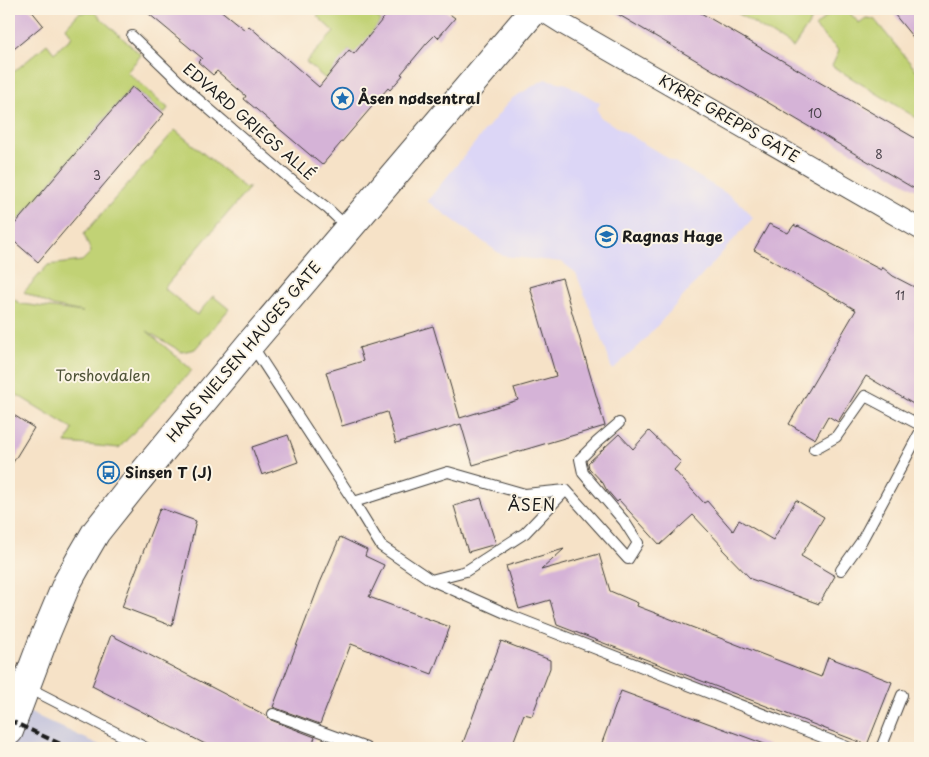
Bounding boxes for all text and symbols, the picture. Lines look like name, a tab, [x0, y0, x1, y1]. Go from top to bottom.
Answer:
street label: EDVARD GRIEGS ALLÉ	[179, 57, 321, 185]
street label: KYRRE GREPPS GATE	[655, 68, 804, 167]
place label: Åsen nødsentral	[358, 86, 480, 109]
place icon: Åsen nødsentral	[330, 87, 354, 111]
house number: 10	[808, 104, 822, 122]
house number: 8	[875, 145, 883, 163]
house number: 3	[93, 166, 101, 184]
place label: Ragnas Hage	[622, 224, 723, 247]
school or university icon: Ragnas Hage	[594, 225, 618, 249]
street label: HANS NIELSEN HAUGES GATE	[160, 256, 326, 446]
house number: 11	[895, 286, 905, 304]
park label: Torshovdalen	[56, 363, 150, 386]
place label: Sinsen T (J)	[125, 460, 212, 483]
bus stop icon: Sinsen T (J)	[97, 461, 121, 485]
district label: ÅSEN	[508, 492, 556, 516]

